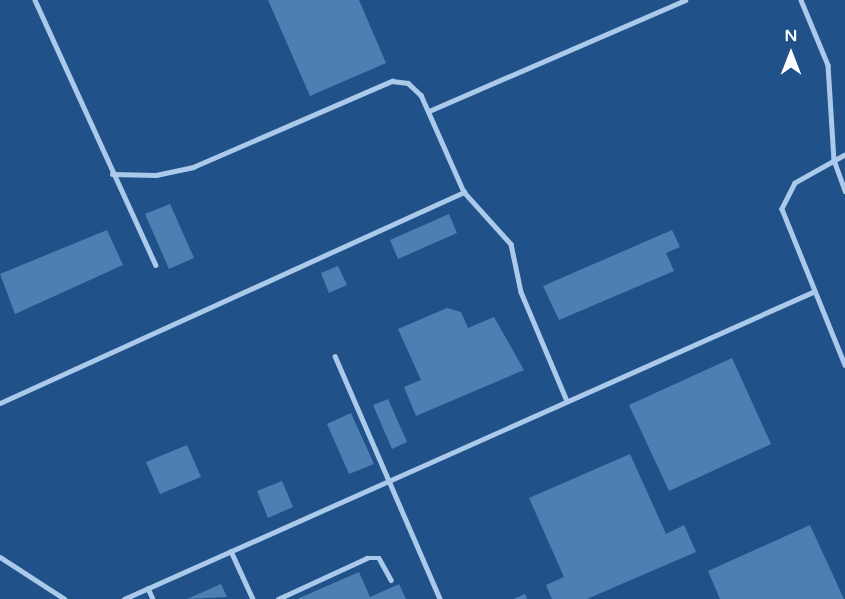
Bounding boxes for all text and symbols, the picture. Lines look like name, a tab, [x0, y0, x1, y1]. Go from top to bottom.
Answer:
north arrow	[761, 24, 821, 84]
text: N	[785, 26, 797, 46]

